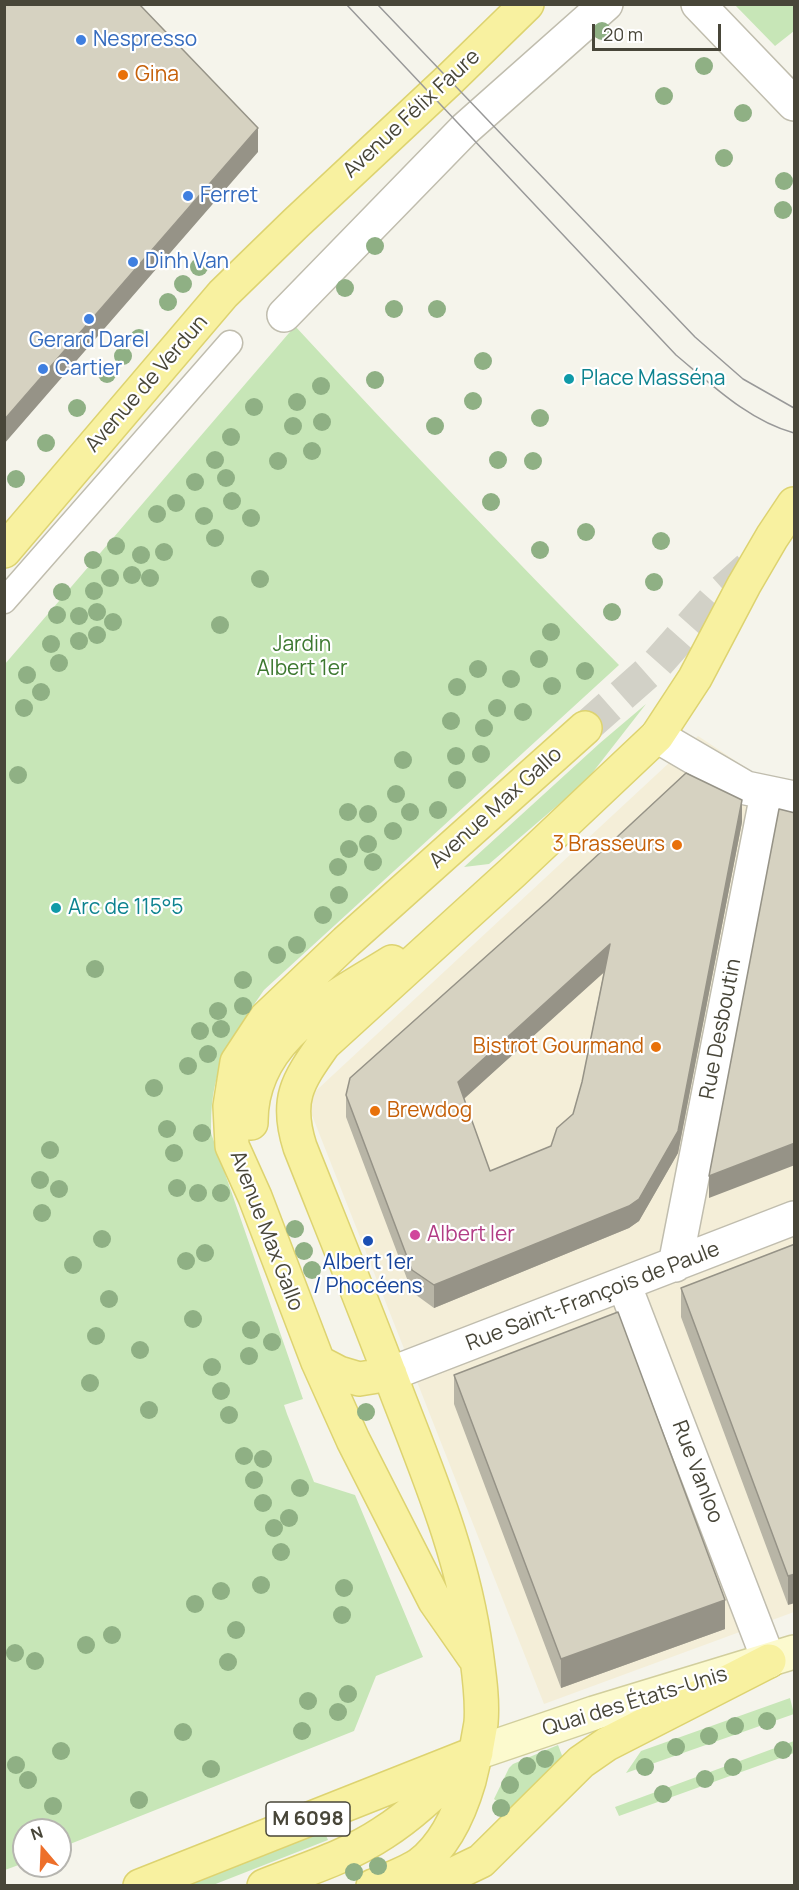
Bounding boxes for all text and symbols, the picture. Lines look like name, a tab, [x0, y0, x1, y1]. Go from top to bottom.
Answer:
scale bar	[595, 12, 724, 50]
text: 20 m	[603, 22, 643, 46]
place label: Nespresso	[93, 27, 197, 53]
marker: Nespresso	[74, 33, 88, 47]
street label: Avenue Félix Faure	[338, 44, 486, 184]
place label: Gina	[135, 62, 179, 88]
marker: Gina	[116, 68, 130, 82]
place label: Ferret	[200, 183, 258, 209]
marker: Ferret	[181, 189, 195, 203]
place label: Dinh Van	[145, 249, 229, 275]
marker: Dinh Van	[126, 255, 140, 269]
street label: Avenue de Verdun	[81, 310, 213, 458]
marker: Gerard Darel	[82, 312, 96, 326]
place label: Gerard Darel	[29, 328, 149, 354]
place label: Cartier	[55, 356, 122, 382]
marker: Cartier	[36, 362, 50, 376]
place label: Place Masséna	[581, 366, 726, 392]
marker: Place Masséna	[562, 372, 576, 386]
park label: Jardin Albert 1er	[256, 632, 348, 682]
street label: Avenue Max Gallo	[425, 742, 567, 874]
place label: 3 Brasseurs	[553, 832, 665, 858]
marker: 3 Brasseurs	[670, 838, 684, 852]
place label: Arc de 115°5	[68, 895, 183, 921]
marker: Arc de 115°5	[49, 901, 63, 915]
street label: Rue Desboutin	[695, 957, 747, 1101]
place label: Bistrot Gourmand	[473, 1034, 644, 1060]
marker: Bistrot Gourmand	[649, 1040, 663, 1054]
place label: Brewdog	[387, 1098, 472, 1124]
marker: Brewdog	[368, 1104, 382, 1118]
street label: Avenue Max Gallo	[224, 1147, 308, 1315]
place label: Albert Ier	[427, 1222, 515, 1248]
marker: Albert Ier	[408, 1228, 422, 1242]
marker: Albert 1er / Phocéens	[361, 1234, 375, 1248]
street label: Rue Saint-François de Paule	[463, 1237, 723, 1357]
place label: Albert 1er / Phocéens	[313, 1250, 423, 1300]
street label: Rue Vanloo	[666, 1417, 728, 1527]
street label: Quai des États-Unis	[540, 1662, 730, 1742]
road number: M 6098	[266, 1802, 350, 1836]
north arrow	[12, 1818, 72, 1878]
text: N	[28, 1821, 46, 1845]

